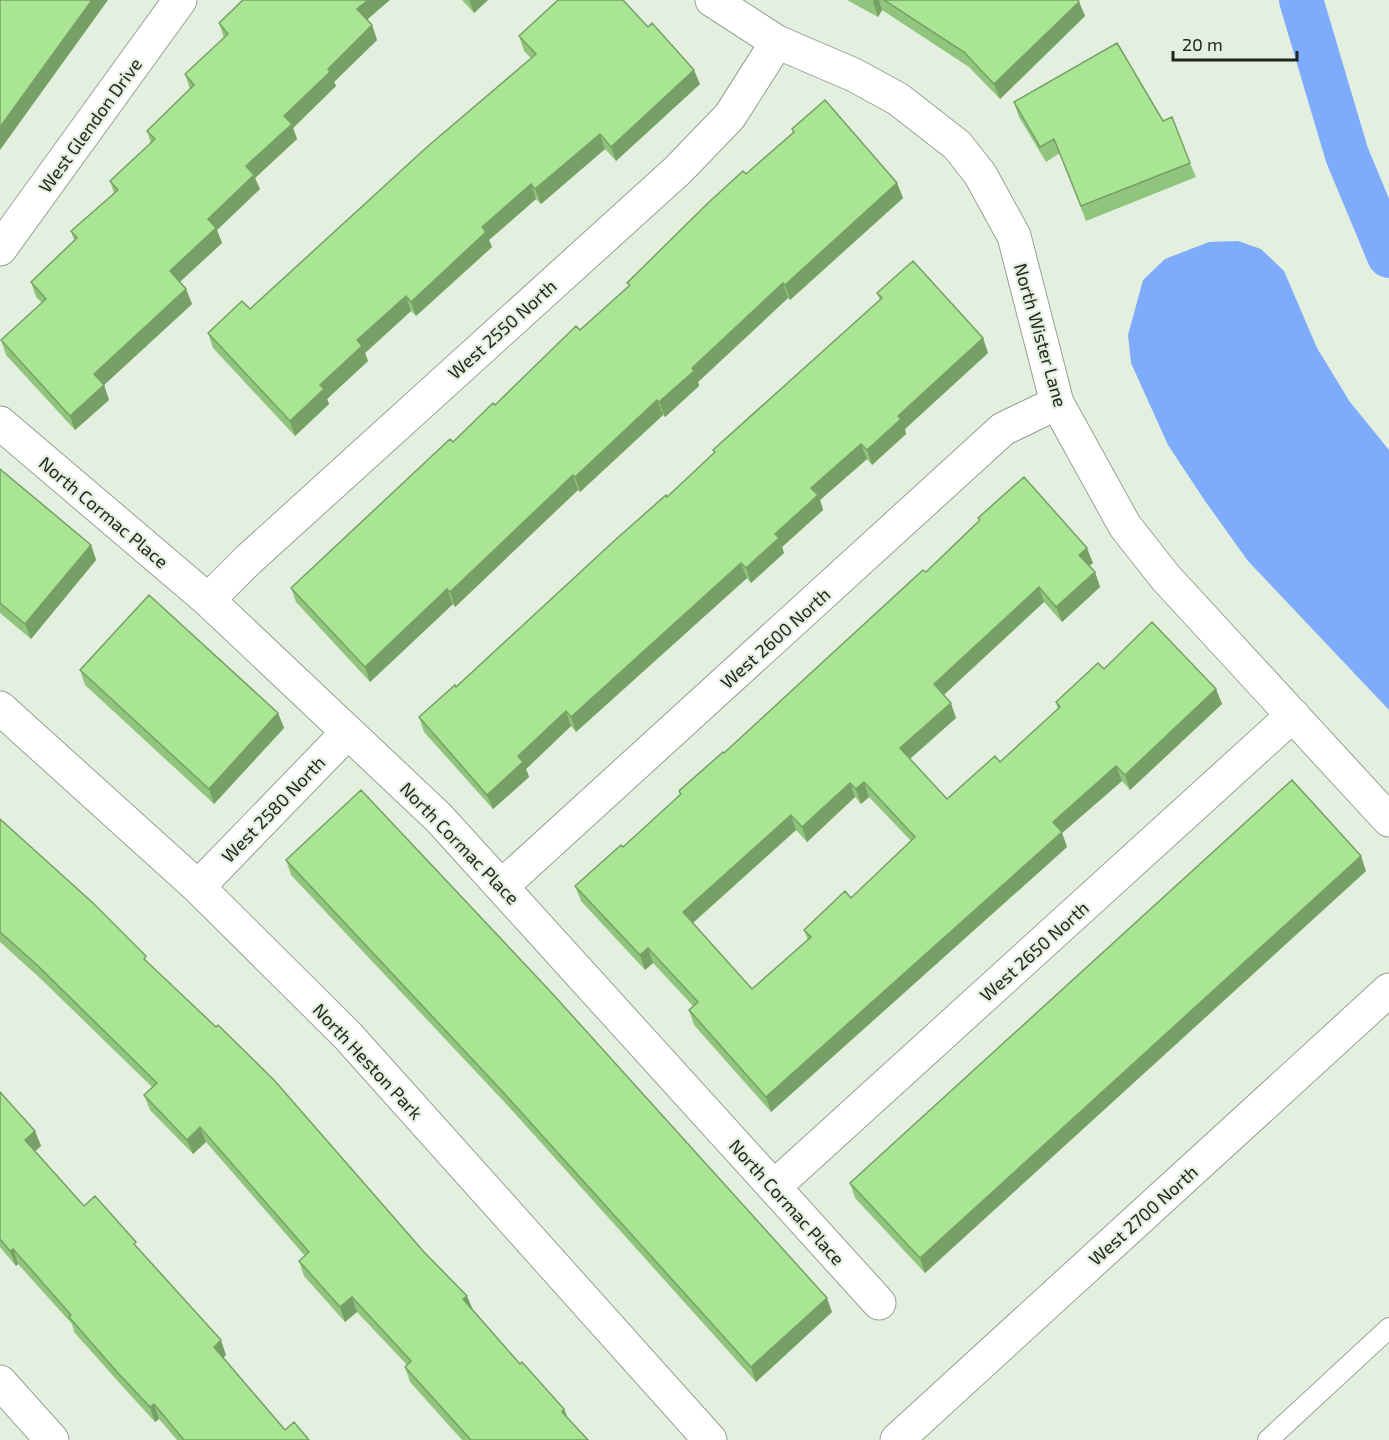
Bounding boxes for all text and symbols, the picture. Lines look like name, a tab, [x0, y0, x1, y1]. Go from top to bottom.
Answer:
scale bar	[1173, 24, 1298, 62]
text: 20 m	[1182, 33, 1223, 55]
street label: West Glendon Drive	[34, 53, 146, 197]
street label: North Wister Lane	[1010, 261, 1072, 409]
street label: West 2550 North	[443, 275, 561, 383]
street label: North Cormac Place	[35, 452, 173, 572]
street label: West 2600 North	[716, 583, 834, 693]
street label: West 2580 North	[217, 751, 329, 867]
street label: North Cormac Place	[396, 777, 524, 909]
street label: West 2650 North	[975, 896, 1093, 1006]
street label: North Heston Park	[309, 998, 427, 1124]
street label: North Cormac Place	[725, 1135, 849, 1269]
street label: West 2700 North	[1084, 1160, 1202, 1270]

